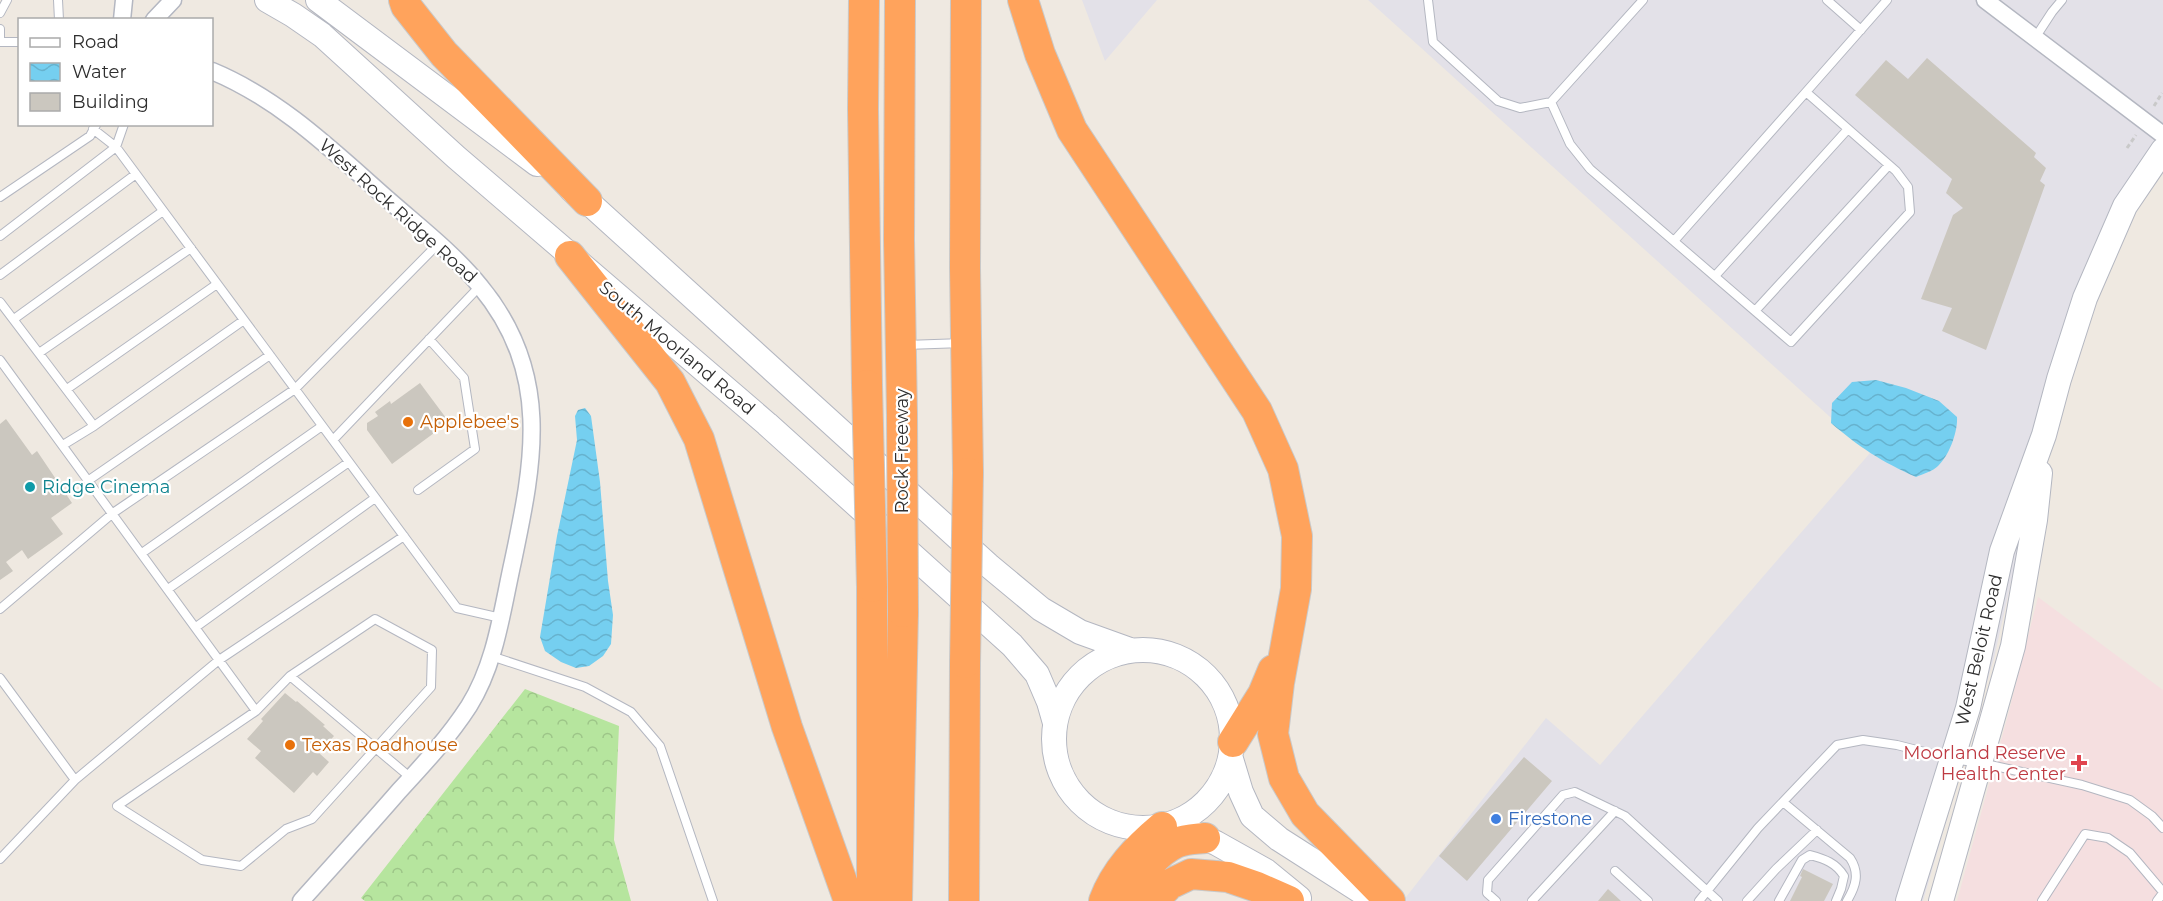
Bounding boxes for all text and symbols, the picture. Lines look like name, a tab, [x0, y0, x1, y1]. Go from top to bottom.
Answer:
legend	[18, 18, 213, 126]
text: Road	[72, 31, 119, 53]
text: Water	[72, 61, 127, 83]
text: Building	[72, 91, 149, 113]
street label: West Rock Ridge Road	[314, 134, 482, 288]
street label: South Moorland Road	[594, 276, 760, 420]
street label: Rock Freeway	[891, 388, 913, 514]
place label: Applebee's	[420, 411, 519, 433]
marker: Applebee's	[401, 415, 415, 429]
place label: Ridge Cinema	[42, 476, 170, 498]
marker: Ridge Cinema	[23, 480, 37, 494]
street label: West Beloit Road	[1951, 572, 2007, 728]
place label: Texas Roadhouse	[302, 734, 458, 756]
marker: Texas Roadhouse	[283, 738, 297, 752]
place label: Moorland Reserve Health Center	[1903, 742, 2066, 785]
marker: Moorland Reserve Health Center	[2070, 754, 2088, 772]
place label: Firestone	[1508, 808, 1592, 830]
marker: Firestone	[1489, 812, 1503, 826]

